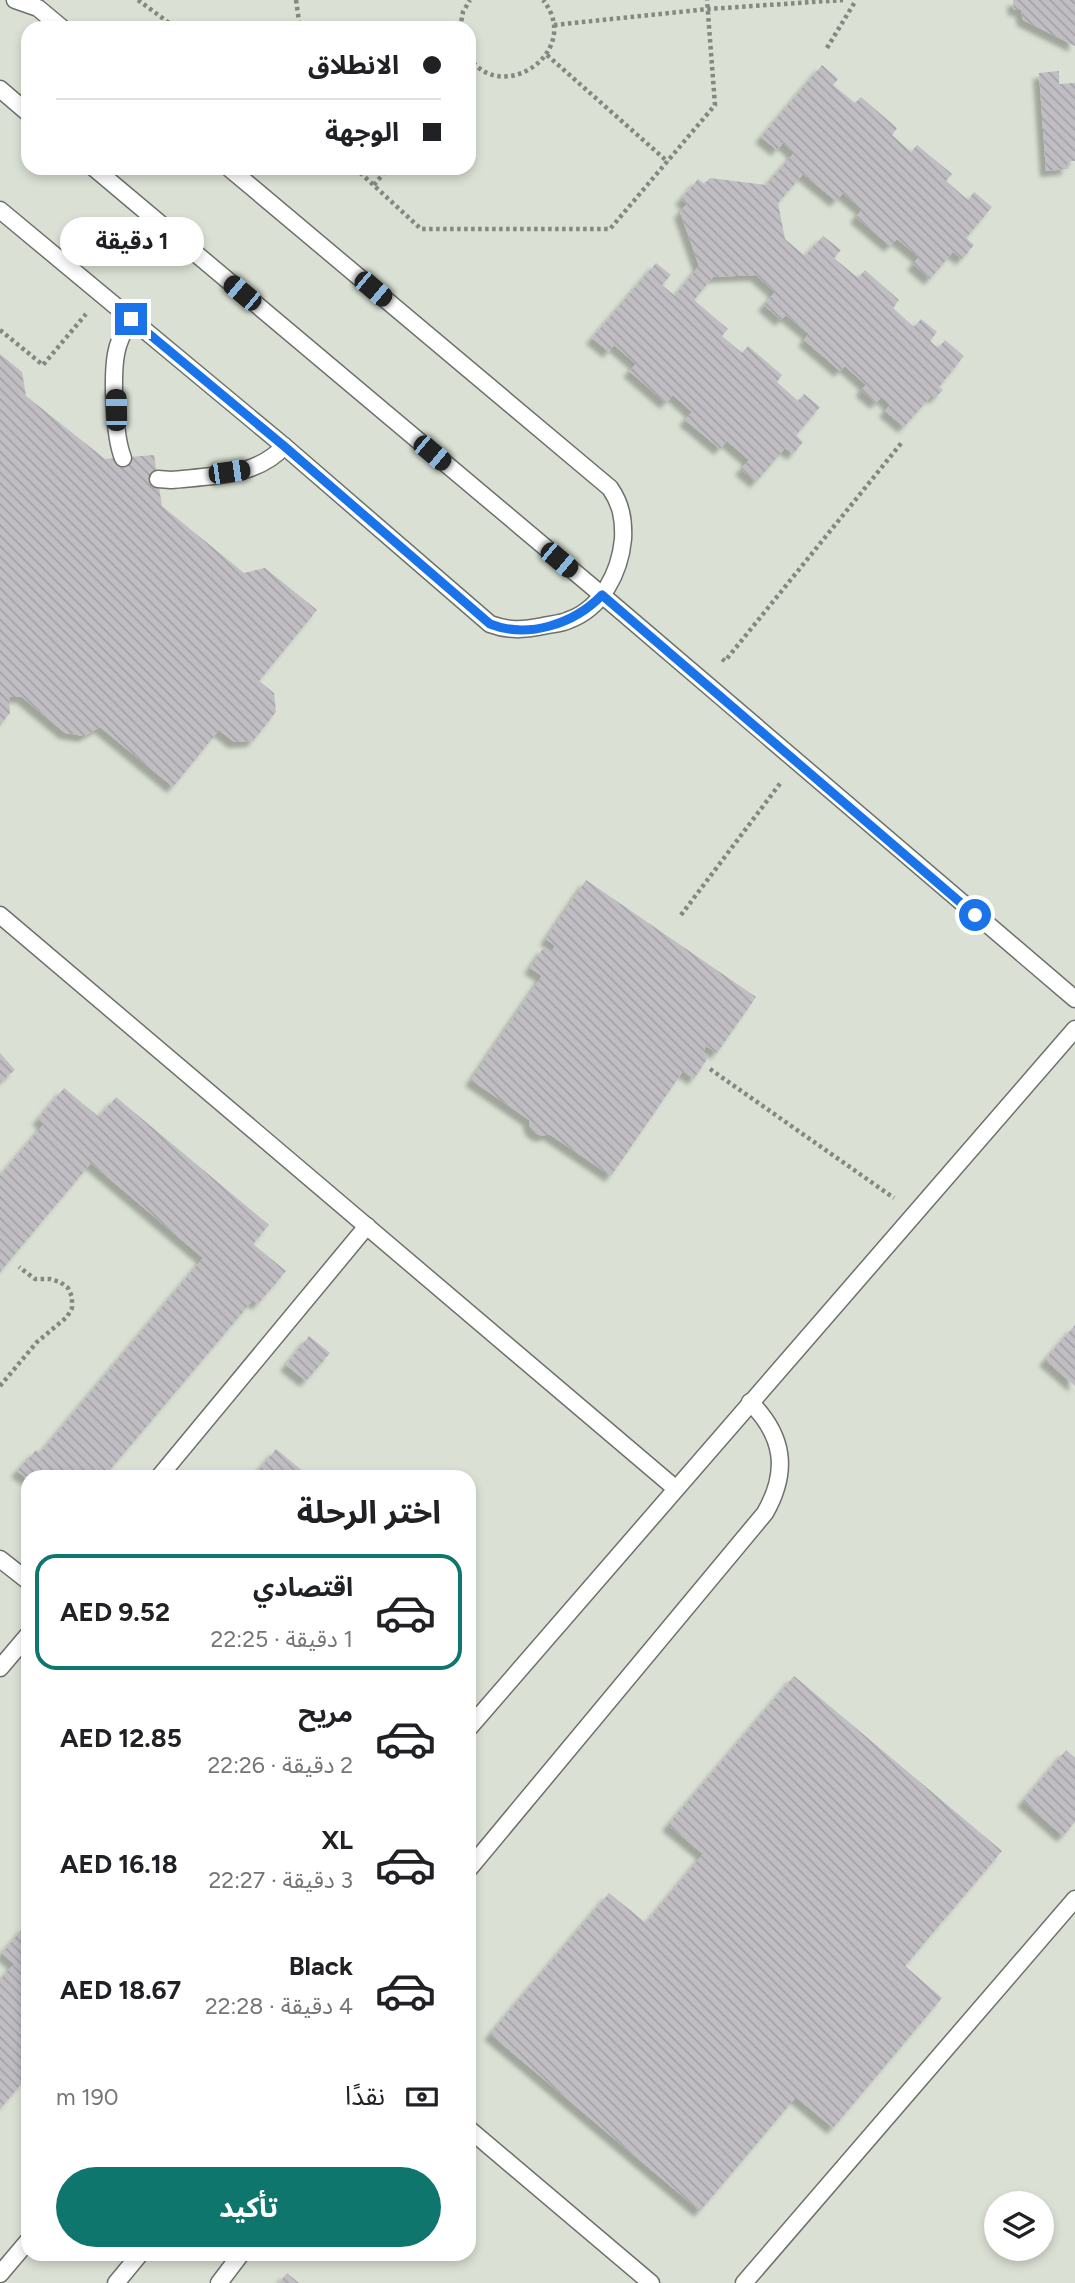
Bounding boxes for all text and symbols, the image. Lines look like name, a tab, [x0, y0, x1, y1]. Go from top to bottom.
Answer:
text: الانطلاق	[308, 49, 399, 81]
text: الوجهة	[325, 116, 399, 148]
callout: 1 دقيقة	[59, 218, 203, 266]
text: 1 دقيقة	[95, 227, 169, 255]
car	[351, 267, 396, 311]
car	[220, 271, 265, 315]
route end	[115, 303, 147, 335]
car	[106, 389, 127, 431]
car	[410, 431, 455, 475]
car	[207, 459, 252, 485]
car	[537, 538, 582, 582]
route start	[959, 899, 991, 931]
text: اختر الرحلة	[297, 1493, 441, 1531]
text: اقتصادي	[253, 1571, 353, 1603]
icon: car	[374, 1581, 437, 1644]
text: AED 9.52	[60, 1596, 170, 1628]
text: 1 دقيقة · 22:25	[211, 1625, 353, 1653]
text: مريح	[298, 1697, 353, 1729]
icon: car	[374, 1707, 437, 1770]
text: AED 12.85	[60, 1722, 182, 1754]
text: 2 دقيقة · 22:26	[207, 1751, 353, 1779]
text: XL	[321, 1824, 353, 1856]
icon: car	[374, 1833, 437, 1896]
text: AED 16.18	[60, 1848, 178, 1880]
text: 3 دقيقة · 22:27	[208, 1866, 353, 1894]
text: Black	[289, 1950, 353, 1982]
icon: car	[374, 1959, 437, 2022]
text: AED 18.67	[60, 1974, 181, 2006]
text: 4 دقيقة · 22:28	[205, 1992, 353, 2020]
icon: cash	[403, 2078, 441, 2116]
text: نقدًا	[345, 2080, 385, 2112]
text: 190 m	[56, 2083, 119, 2111]
button: تأكيد	[56, 2167, 441, 2247]
map controls	[984, 2191, 1054, 2261]
button: layers	[984, 2191, 1054, 2261]

